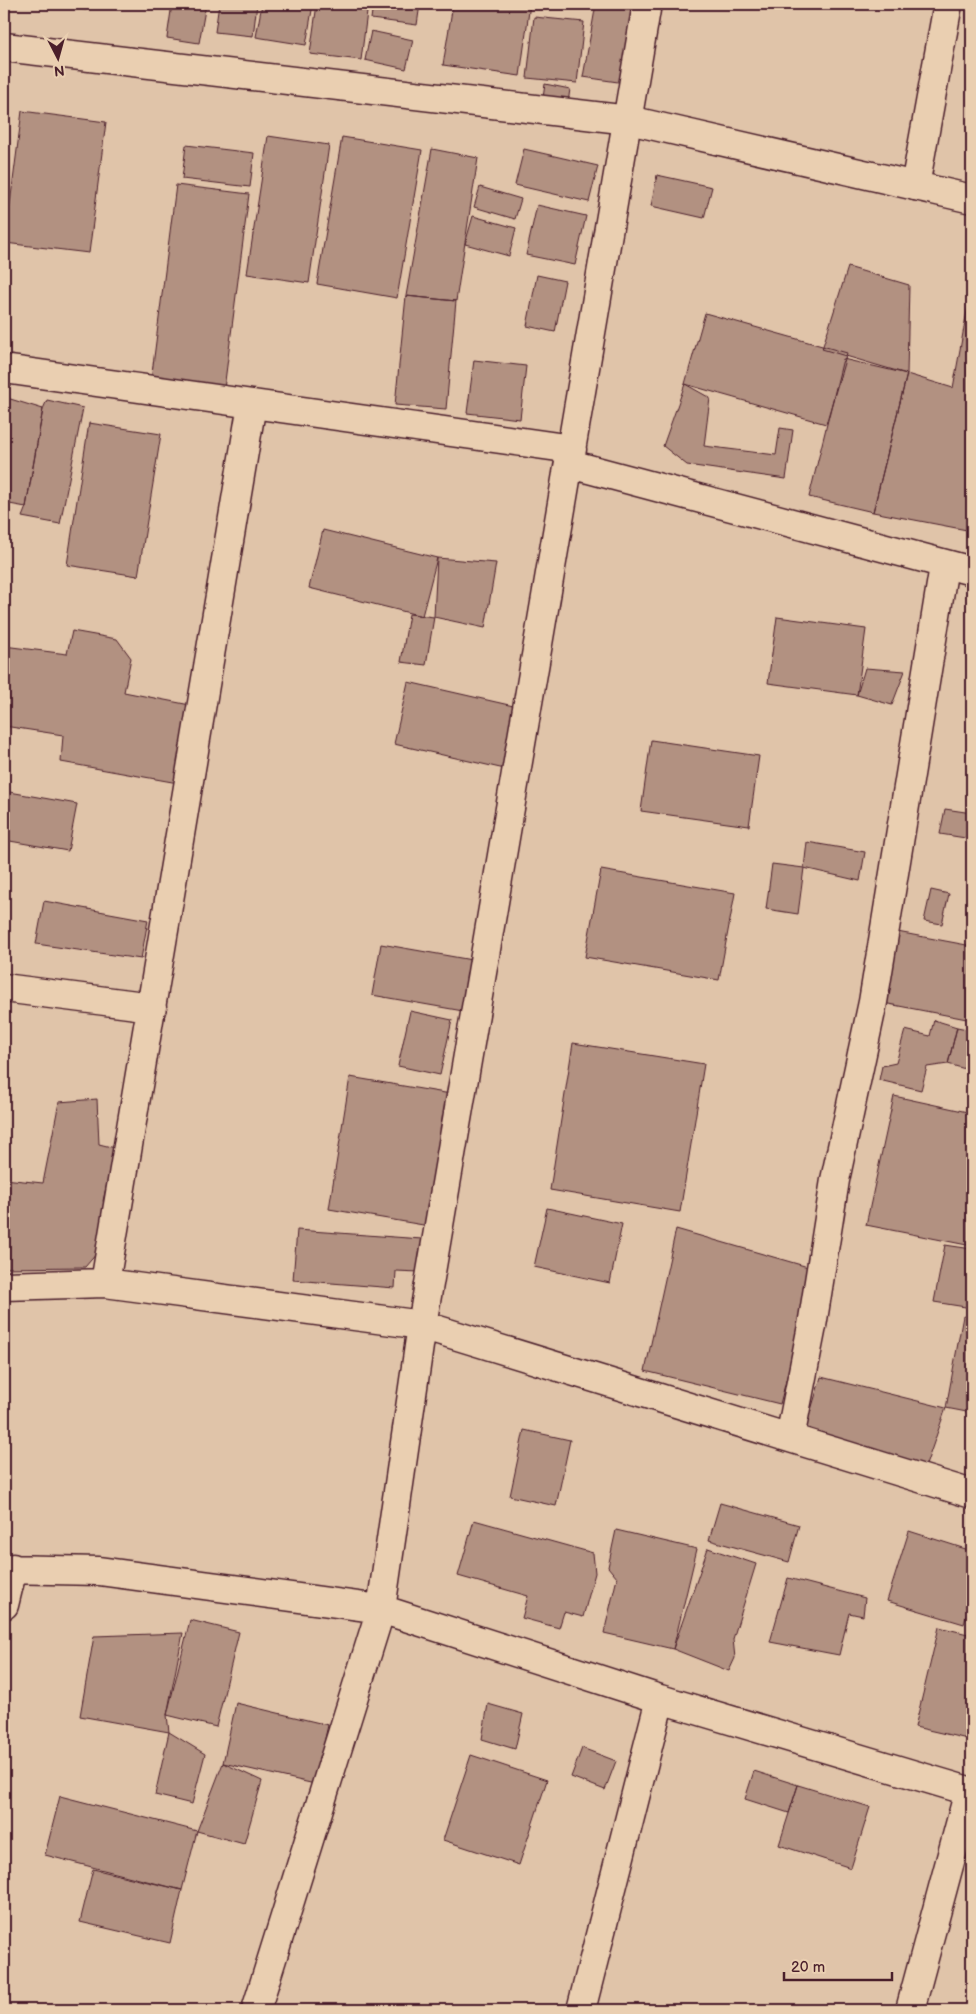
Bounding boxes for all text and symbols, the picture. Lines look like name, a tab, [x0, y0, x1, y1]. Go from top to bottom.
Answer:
north arrow	[32, 32, 82, 82]
text: N	[53, 61, 65, 79]
scale bar	[784, 1949, 891, 1981]
text: 20 m	[791, 1958, 825, 1977]

